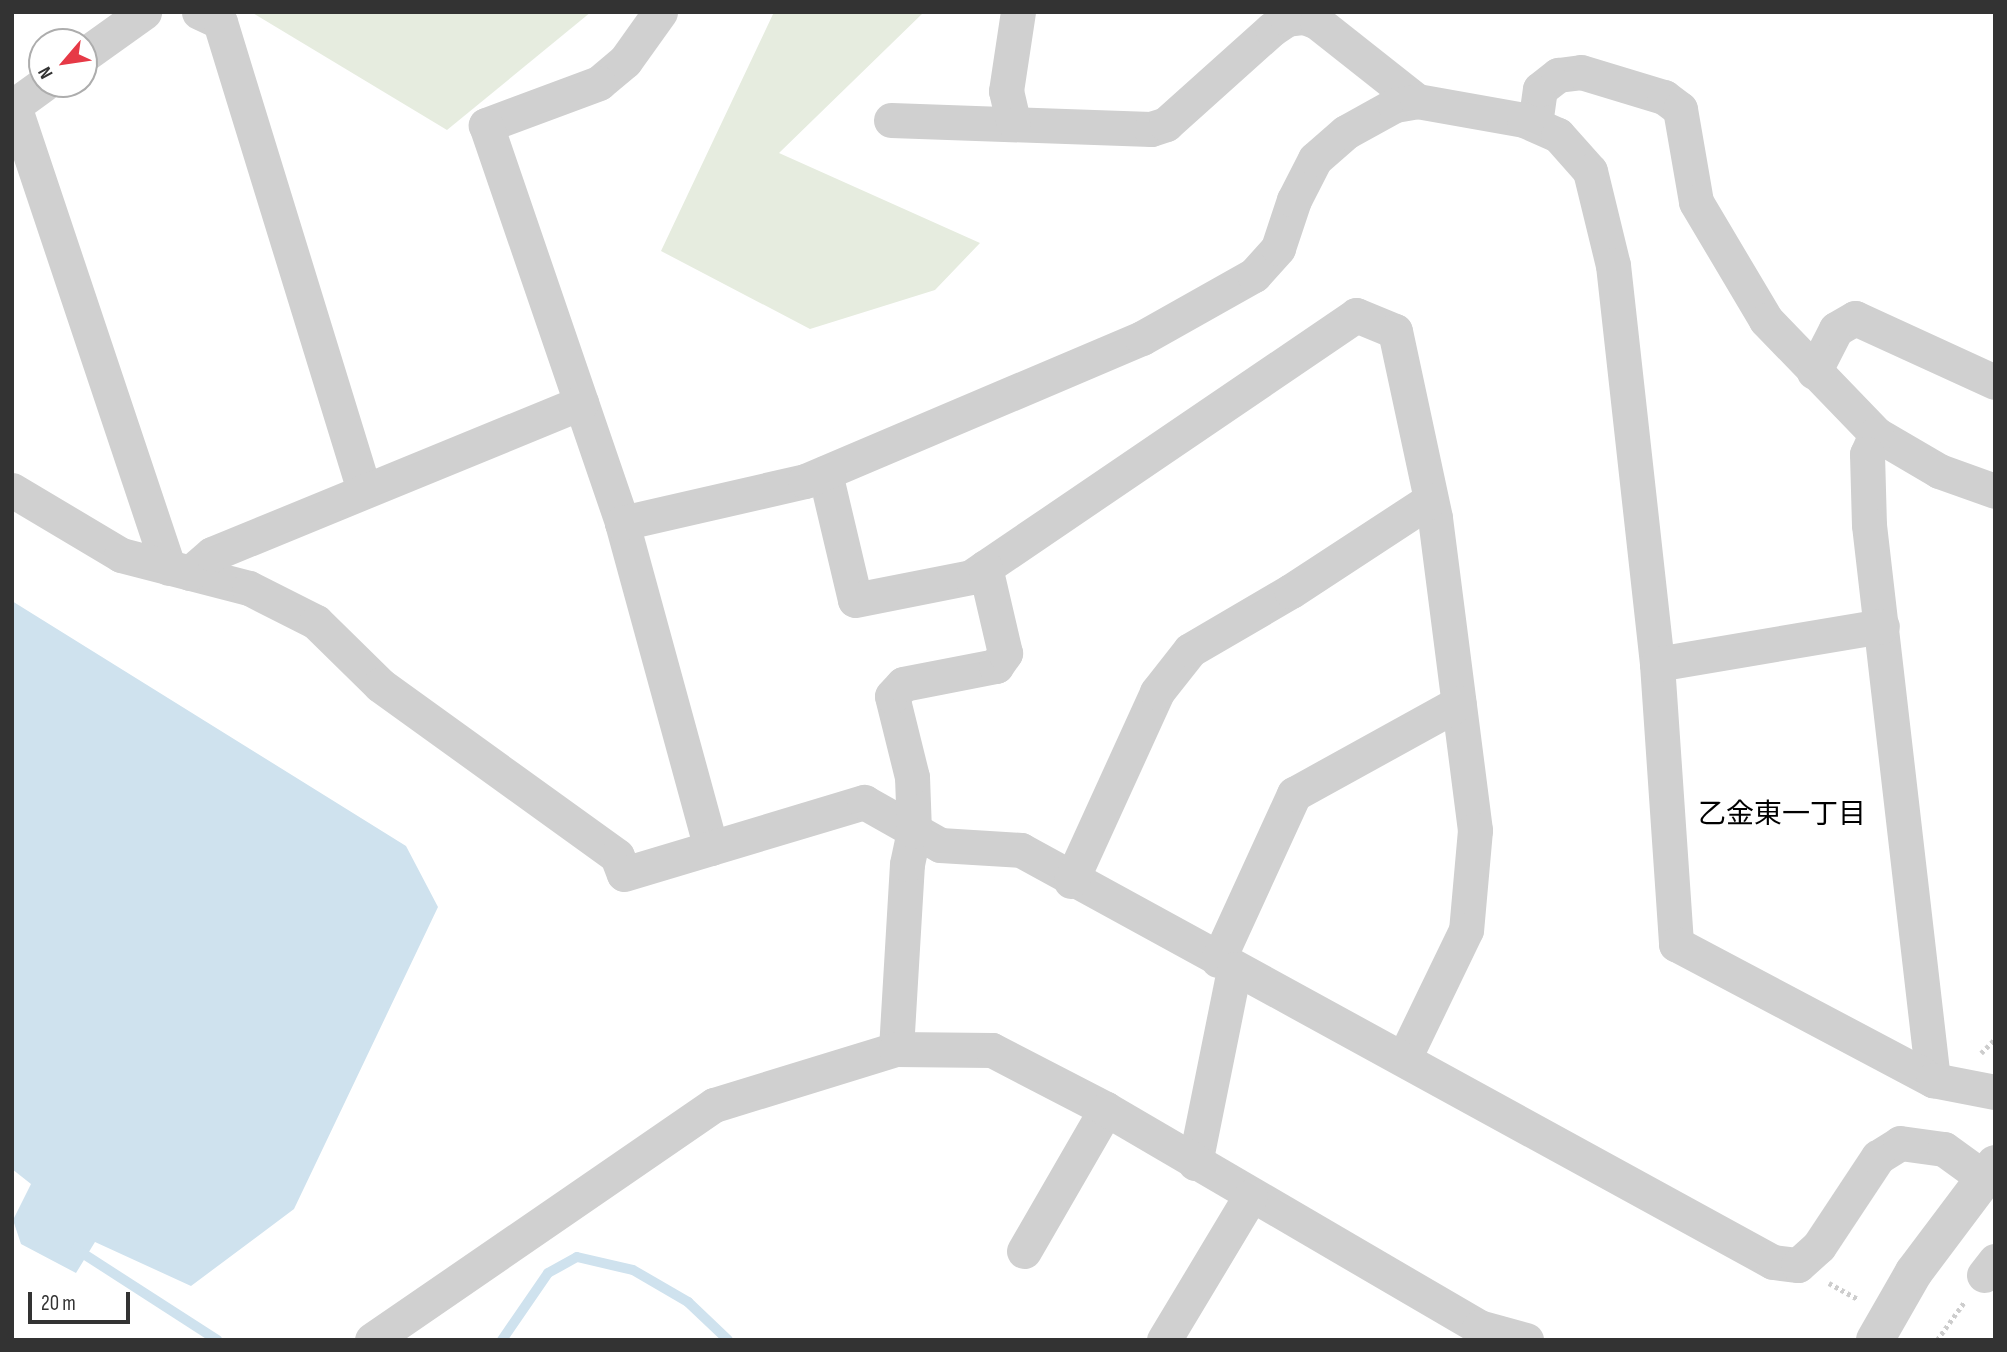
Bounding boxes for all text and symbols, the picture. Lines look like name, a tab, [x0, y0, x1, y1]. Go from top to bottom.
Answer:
north arrow	[28, 28, 98, 98]
text: N	[33, 62, 58, 82]
district label: 乙金東一丁目	[1698, 798, 1866, 832]
scale bar	[32, 1278, 133, 1322]
text: 20 m	[41, 1291, 76, 1316]

